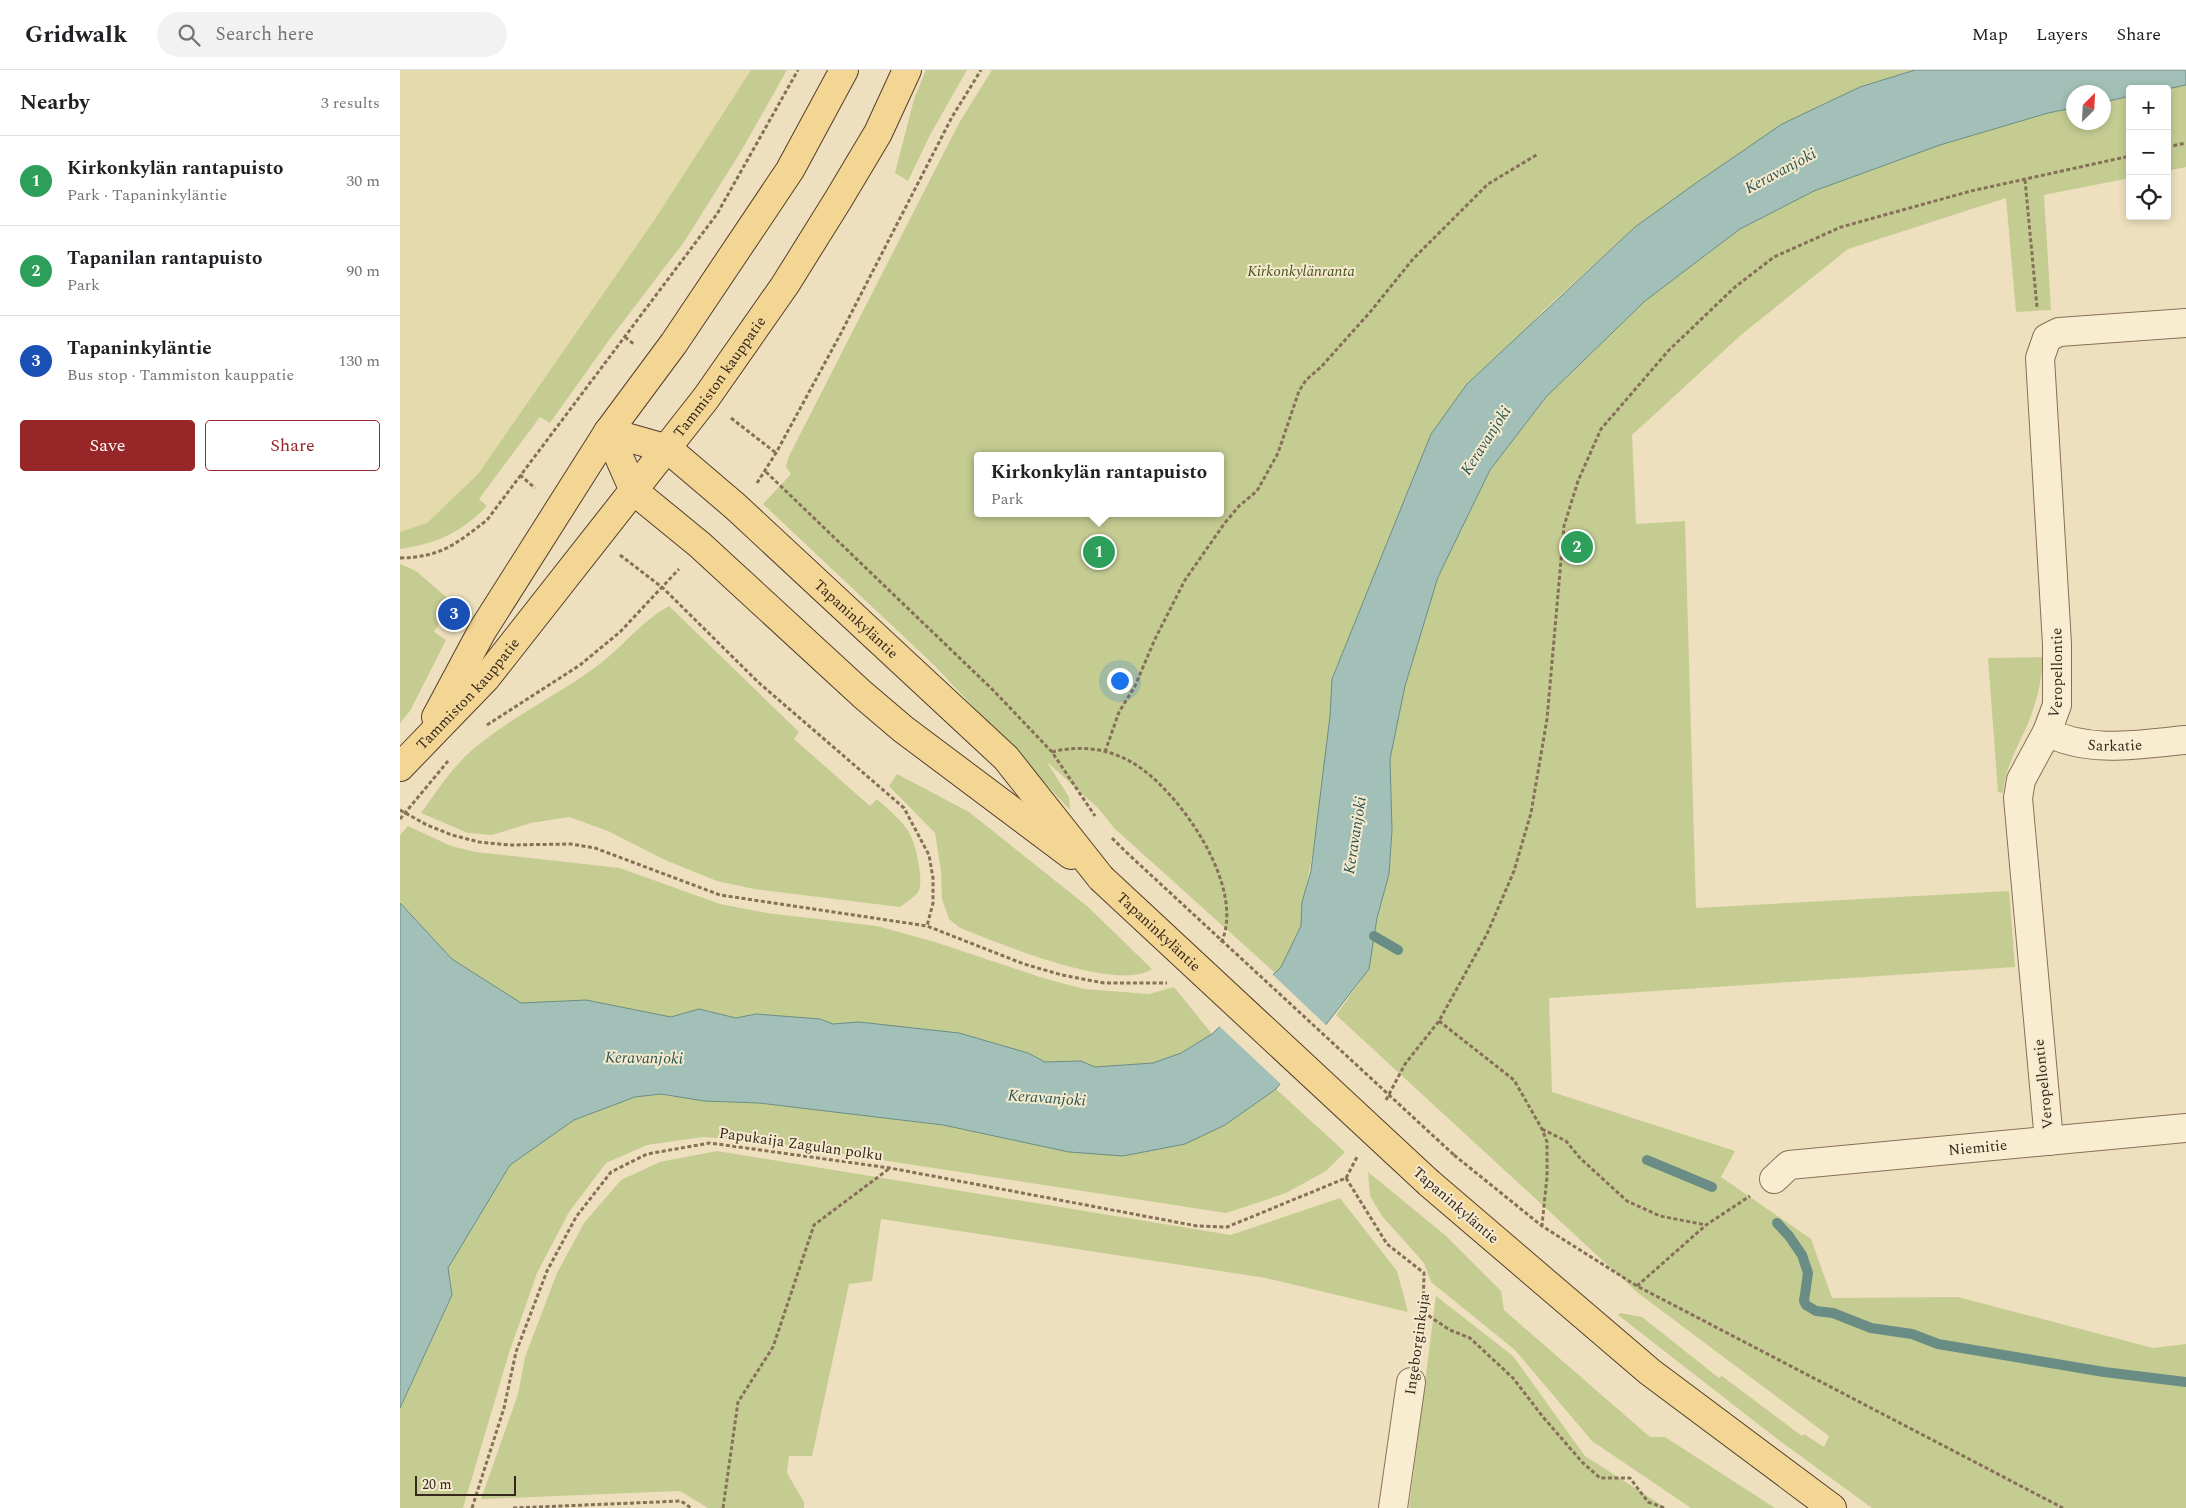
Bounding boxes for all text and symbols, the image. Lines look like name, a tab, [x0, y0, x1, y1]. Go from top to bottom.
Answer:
search box	[157, 12, 507, 57]
text: Gridwalk	[25, 17, 127, 53]
text: Search here	[215, 20, 314, 49]
icon: search	[175, 21, 203, 49]
text: Map	[1972, 21, 2008, 48]
text: Layers	[2036, 21, 2088, 48]
text: Share	[2116, 21, 2161, 48]
north arrow	[2066, 85, 2111, 130]
map controls	[2126, 85, 2171, 220]
button: +	[2126, 85, 2171, 130]
text: Nearby	[20, 87, 90, 119]
text: 3 results	[321, 91, 380, 115]
button: −	[2126, 130, 2171, 175]
water label: Keravanjoki	[1740, 142, 1821, 200]
text: Kirkonkylän rantapuisto	[67, 154, 283, 183]
text: 1	[32, 169, 40, 193]
text: 30 m	[346, 169, 380, 193]
button: locate	[2126, 175, 2171, 220]
text: Park · Tapaninkyläntie	[67, 183, 227, 207]
text: Tapanilan rantapuisto	[67, 244, 262, 273]
text: 2	[32, 259, 40, 283]
text: 90 m	[346, 259, 380, 283]
park label: Kirkonkylänranta	[1247, 260, 1355, 283]
text: Park	[67, 273, 100, 297]
street label: Tammiston kauppatie	[668, 312, 772, 443]
text: Tapaninkyläntie	[67, 334, 212, 363]
text: 3	[32, 349, 40, 373]
text: 130 m	[338, 349, 380, 373]
text: Bus stop · Tammiston kauppatie	[67, 363, 294, 387]
water label: Keravanjoki	[1454, 401, 1517, 480]
button: Save	[20, 420, 195, 471]
button: Share	[205, 420, 380, 471]
popup	[974, 452, 1224, 517]
text: Kirkonkylän rantapuisto	[991, 458, 1207, 487]
text: Park	[991, 487, 1024, 511]
pin: 2	[1561, 528, 1593, 566]
pin: 1	[1083, 533, 1115, 571]
street label: Tapaninkyläntie	[808, 574, 903, 664]
pin: 3	[438, 595, 470, 633]
street label: Veropellontie	[2042, 627, 2069, 722]
street label: Tammiston kauppatie	[411, 633, 526, 756]
your location	[1107, 668, 1133, 694]
street label: Sarkatie	[2087, 733, 2143, 758]
water label: Keravanjoki	[1337, 794, 1373, 876]
street label: Tapaninkyläntie	[1111, 887, 1206, 977]
street label: Veropellontie	[2027, 1038, 2060, 1130]
water label: Keravanjoki	[605, 1045, 684, 1071]
water label: Keravanjoki	[1007, 1083, 1087, 1113]
street label: Papukaija Zagulan polku	[718, 1122, 884, 1167]
street label: Niemitie	[1947, 1134, 2008, 1162]
street label: Tapaninkyläntie	[1407, 1161, 1504, 1250]
street label: Ingeborginkuja	[1399, 1291, 1436, 1396]
scale bar	[415, 1473, 516, 1496]
text: 20 m	[422, 1474, 452, 1495]

